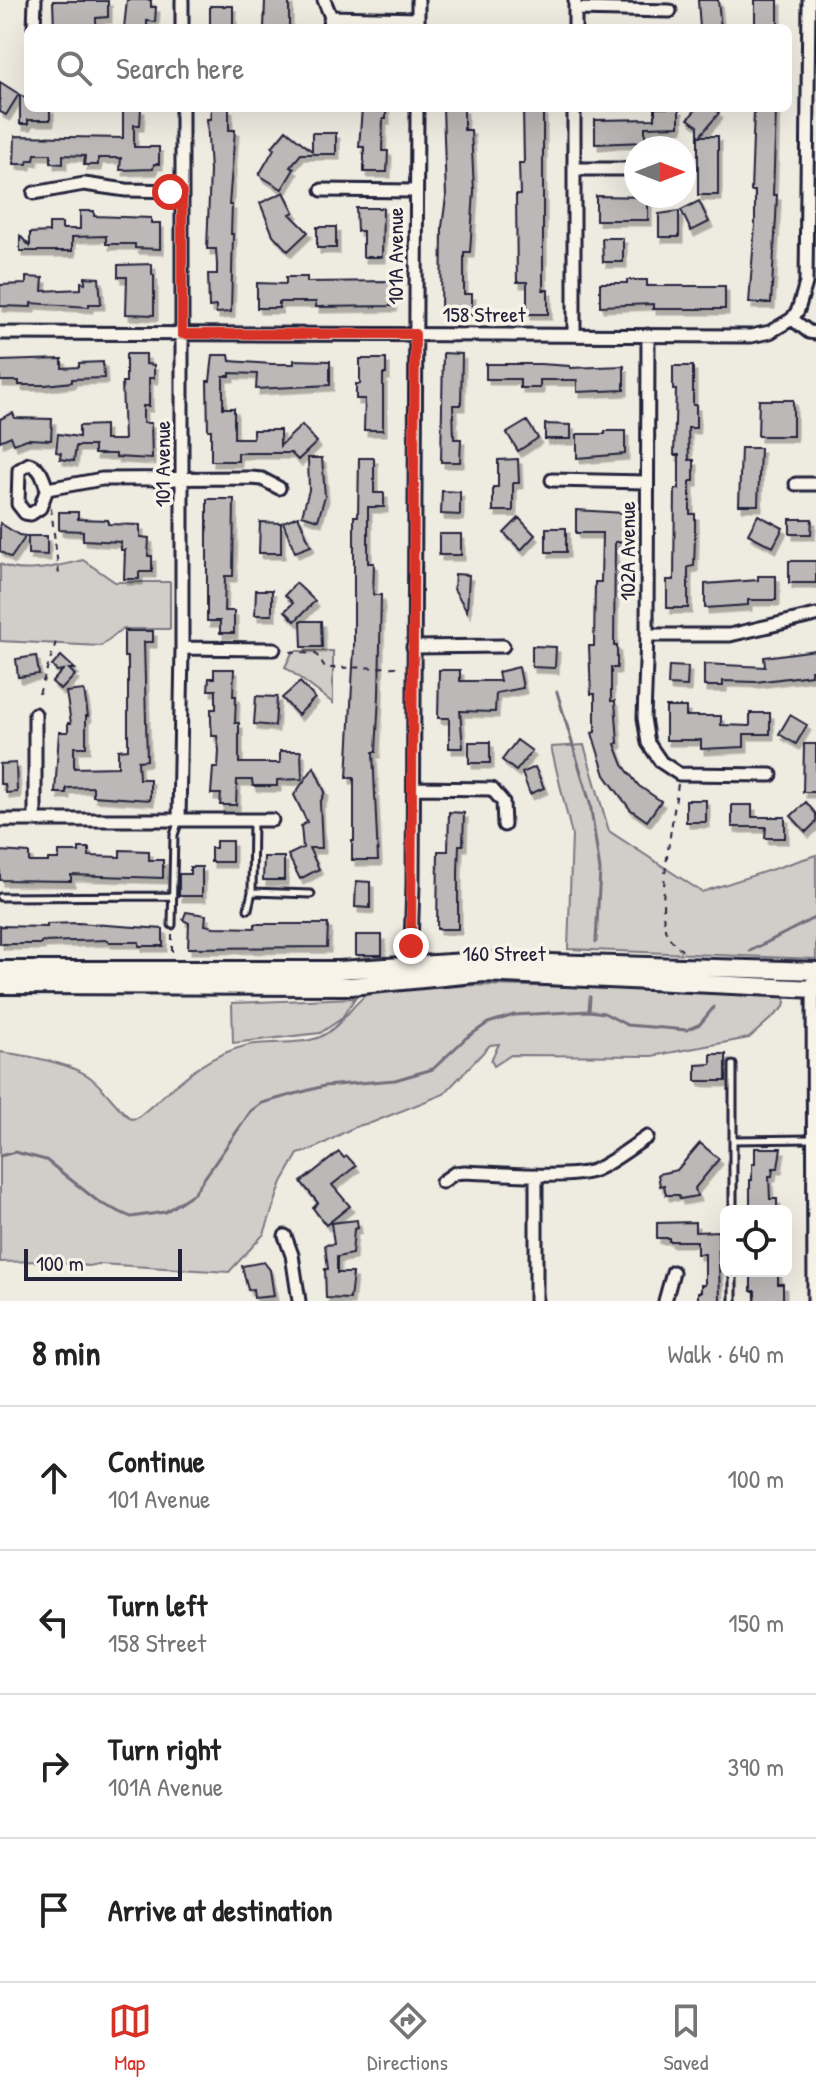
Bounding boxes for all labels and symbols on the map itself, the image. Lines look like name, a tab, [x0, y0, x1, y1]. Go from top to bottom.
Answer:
north arrow	[624, 136, 696, 208]
route start	[152, 174, 188, 210]
street label: 101A Avenue	[380, 207, 410, 305]
street label: 158 Street	[442, 299, 526, 329]
street label: 101 Avenue	[147, 420, 177, 507]
street label: 102A Avenue	[612, 501, 642, 601]
route end	[393, 928, 429, 964]
street label: 160 Street	[463, 938, 546, 968]
scale bar	[24, 1245, 182, 1281]

